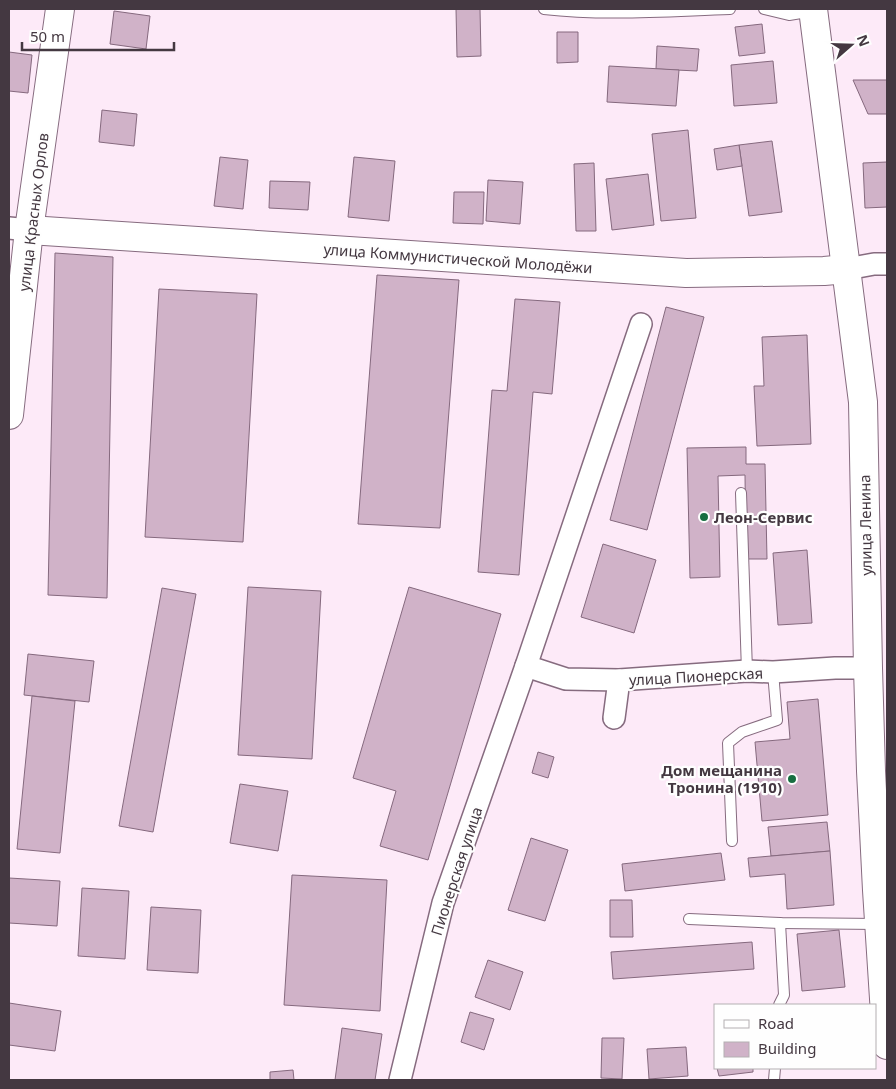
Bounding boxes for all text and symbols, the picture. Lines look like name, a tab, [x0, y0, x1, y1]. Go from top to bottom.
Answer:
scale bar	[22, 20, 175, 52]
north arrow	[826, 20, 876, 70]
text: 50 m	[30, 26, 65, 46]
text: N	[853, 32, 875, 49]
street label: улица Красных Орлов	[13, 132, 53, 292]
street label: улица Коммунистической Молодёжи	[323, 239, 593, 277]
street label: улица Ленина	[854, 474, 876, 576]
place label: Леон-Сервис	[714, 507, 813, 527]
marker: Леон-Сервис	[698, 511, 710, 523]
street label: улица Пионерская	[628, 662, 764, 690]
place label: Дом мещанина Тронина (1910)	[661, 760, 782, 797]
marker: Дом мещанина Тронина (1910)	[786, 773, 798, 785]
street label: Пионерская улица	[426, 804, 486, 938]
legend	[714, 1004, 876, 1069]
text: Road	[758, 1013, 794, 1033]
text: Building	[758, 1038, 816, 1058]

